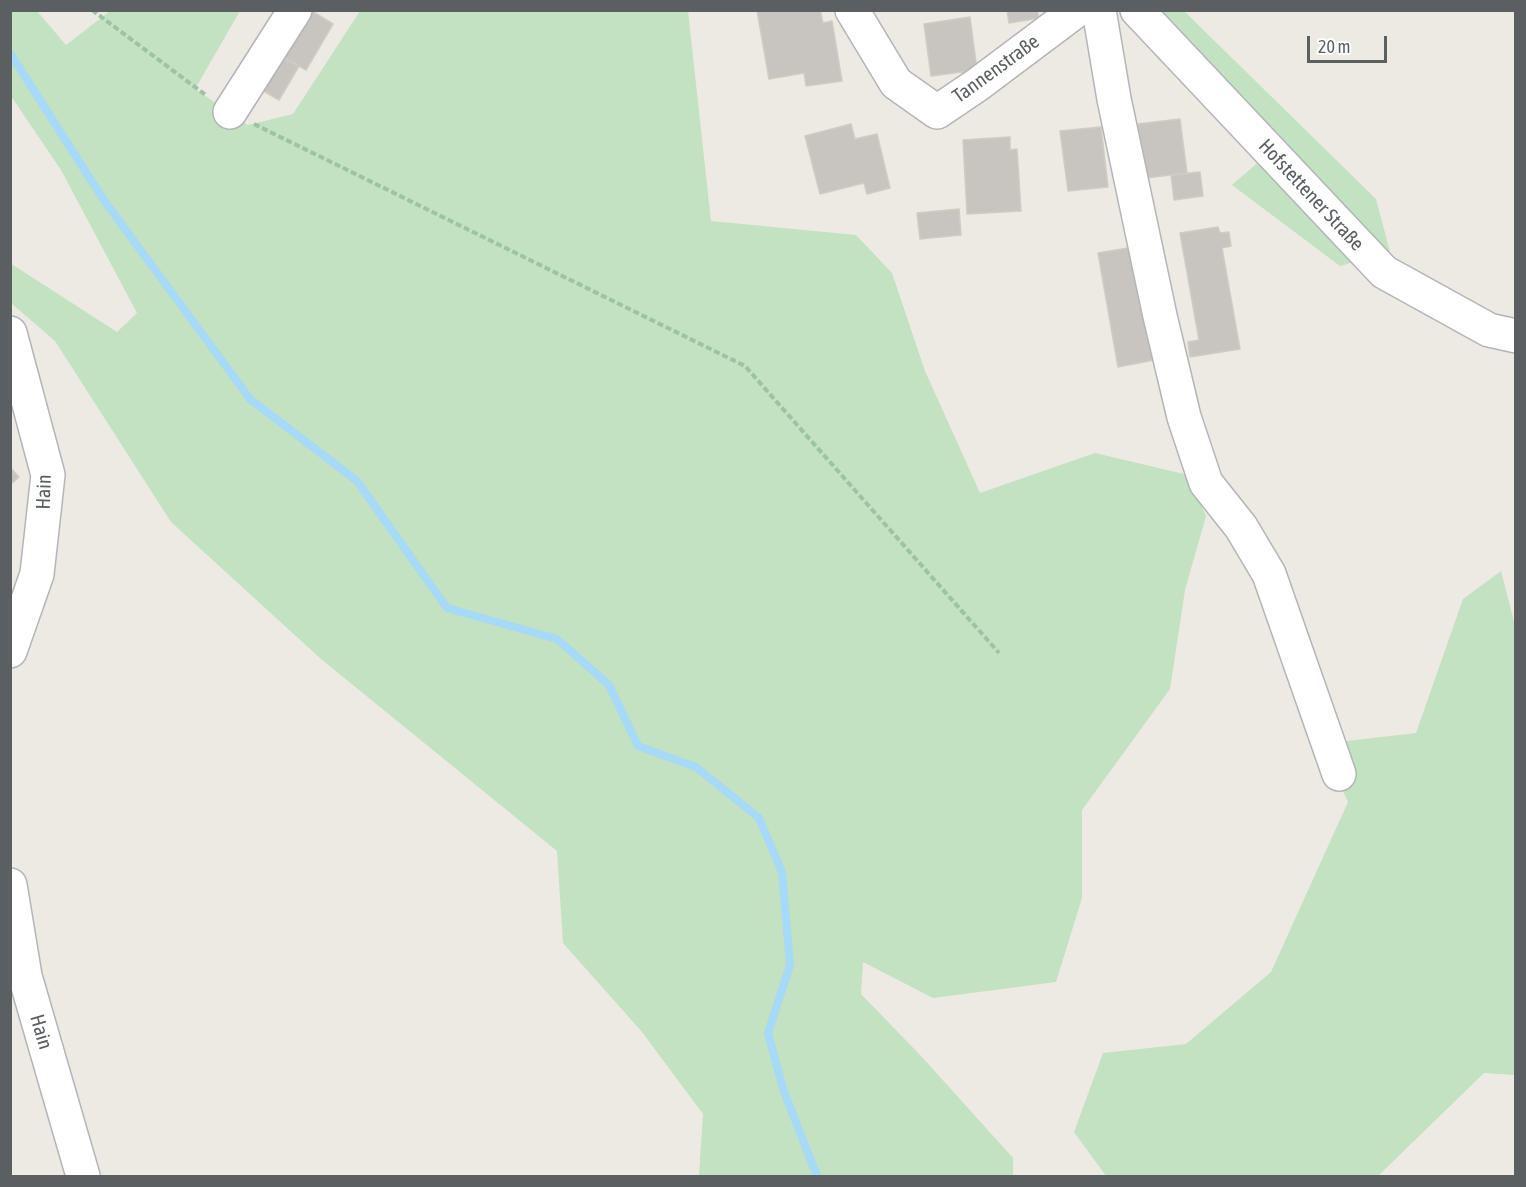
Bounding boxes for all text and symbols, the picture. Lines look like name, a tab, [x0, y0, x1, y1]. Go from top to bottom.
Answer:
scale bar	[1310, 24, 1390, 62]
street label: Tannenstraße	[948, 30, 1044, 108]
text: 20 m	[1318, 36, 1350, 57]
street label: Hofstettener Straße	[1253, 134, 1369, 256]
street label: Hain	[31, 474, 57, 510]
street label: Hain	[25, 1012, 57, 1052]

